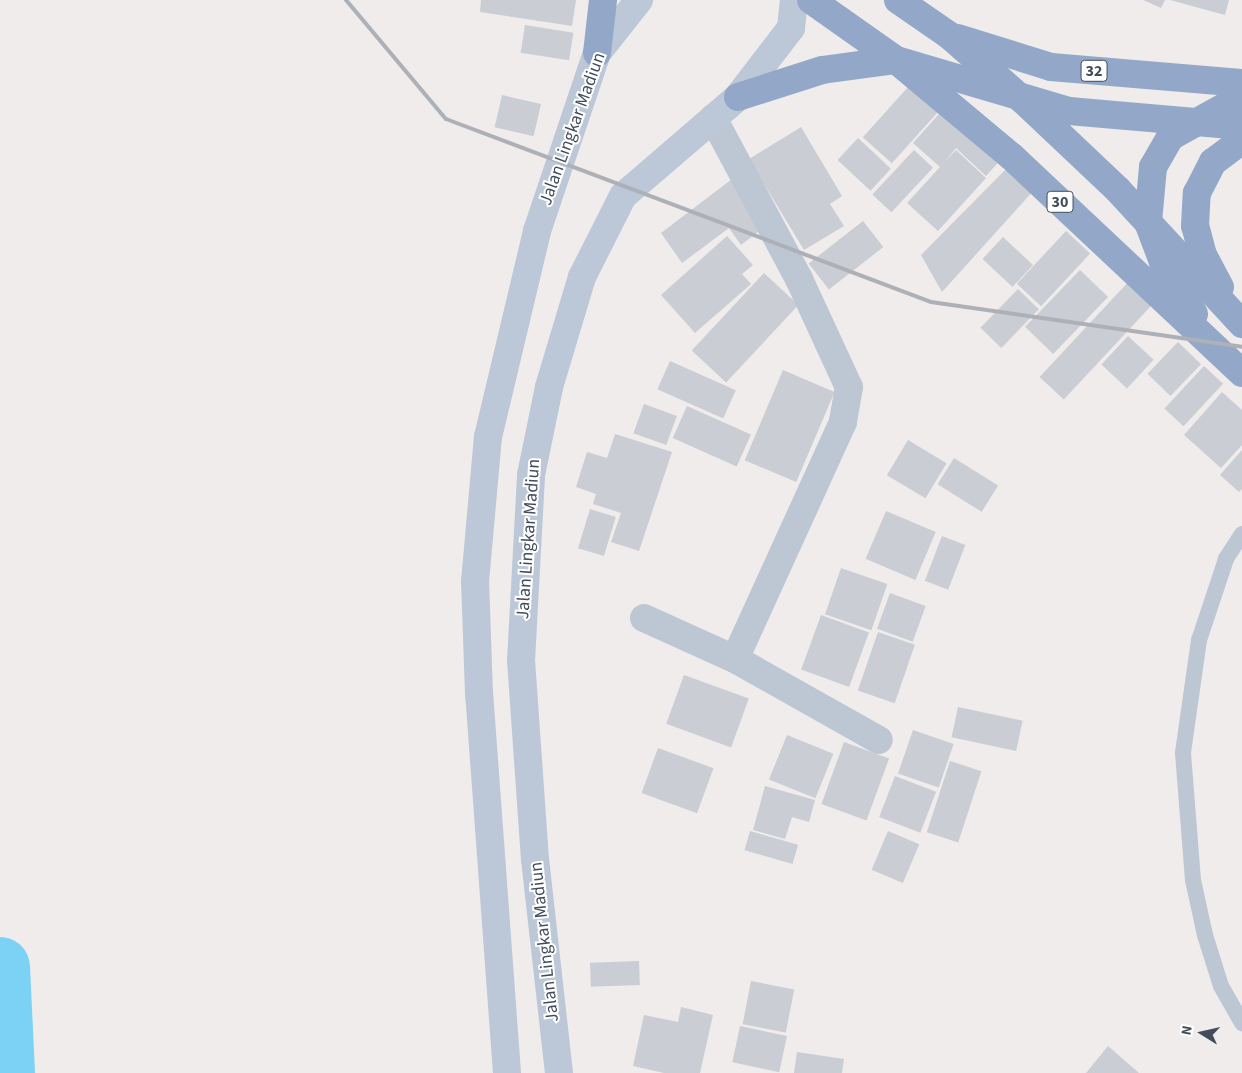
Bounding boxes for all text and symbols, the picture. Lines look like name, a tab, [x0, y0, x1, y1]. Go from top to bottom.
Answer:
street label: Jalan Lingkar Madiun	[535, 50, 611, 208]
road number: 32	[1080, 58, 1108, 84]
road number: 30	[1046, 188, 1074, 216]
street label: Jalan Lingkar Madiun	[513, 458, 545, 620]
street label: Jalan Lingkar Madiun	[526, 861, 564, 1023]
north arrow	[1177, 1008, 1227, 1058]
text: N	[1177, 1024, 1198, 1037]

